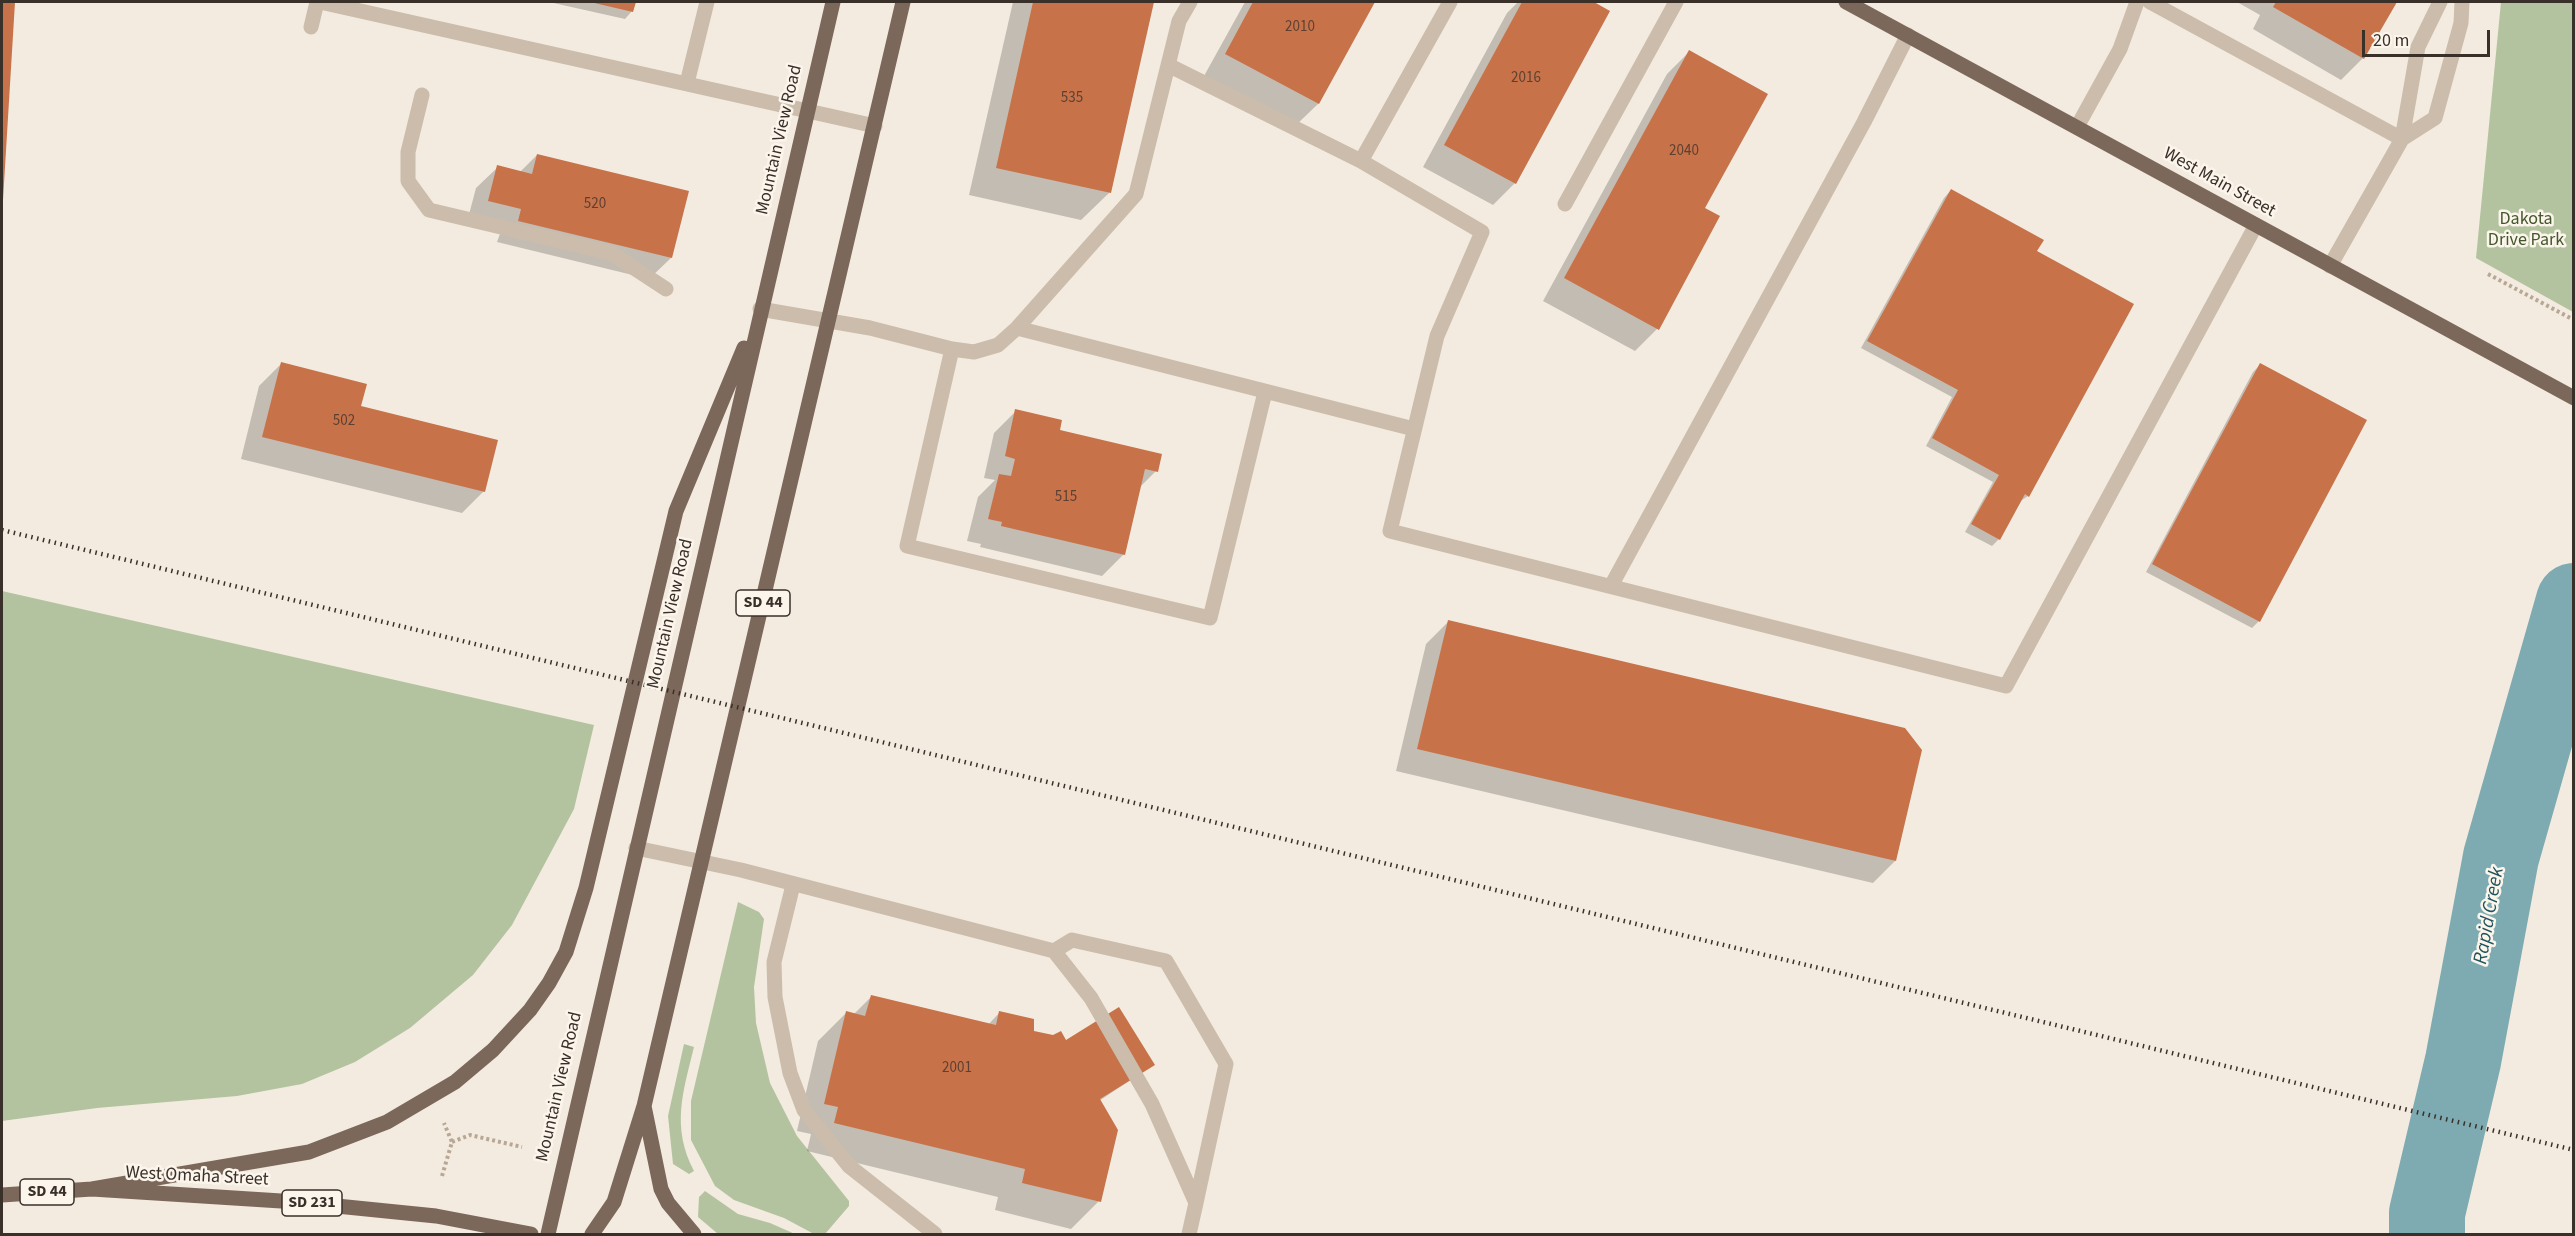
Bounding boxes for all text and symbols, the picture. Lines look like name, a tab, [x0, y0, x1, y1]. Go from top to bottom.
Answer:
scale bar	[2365, 18, 2492, 56]
house number: 2010	[1285, 19, 1315, 37]
text: 20 m	[2373, 28, 2409, 53]
street label: Mountain View Road	[752, 63, 808, 217]
house number: 2016	[1511, 70, 1541, 88]
house number: 535	[1061, 90, 1083, 108]
house number: 2040	[1669, 143, 1699, 161]
street label: West Main Street	[2159, 143, 2279, 223]
house number: 520	[584, 196, 606, 214]
park label: Dakota Drive Park	[2488, 209, 2564, 252]
house number: 502	[333, 413, 355, 431]
house number: 515	[1055, 489, 1077, 507]
street label: Mountain View Road	[643, 537, 699, 691]
road number: SD 44	[736, 590, 790, 616]
water label: Rapid Creek	[2470, 866, 2510, 966]
street label: Mountain View Road	[532, 1010, 588, 1164]
house number: 2001	[942, 1060, 972, 1078]
street label: West Omaha Street	[125, 1162, 269, 1192]
road number: SD 44	[20, 1179, 74, 1205]
road number: SD 231	[282, 1190, 342, 1216]

